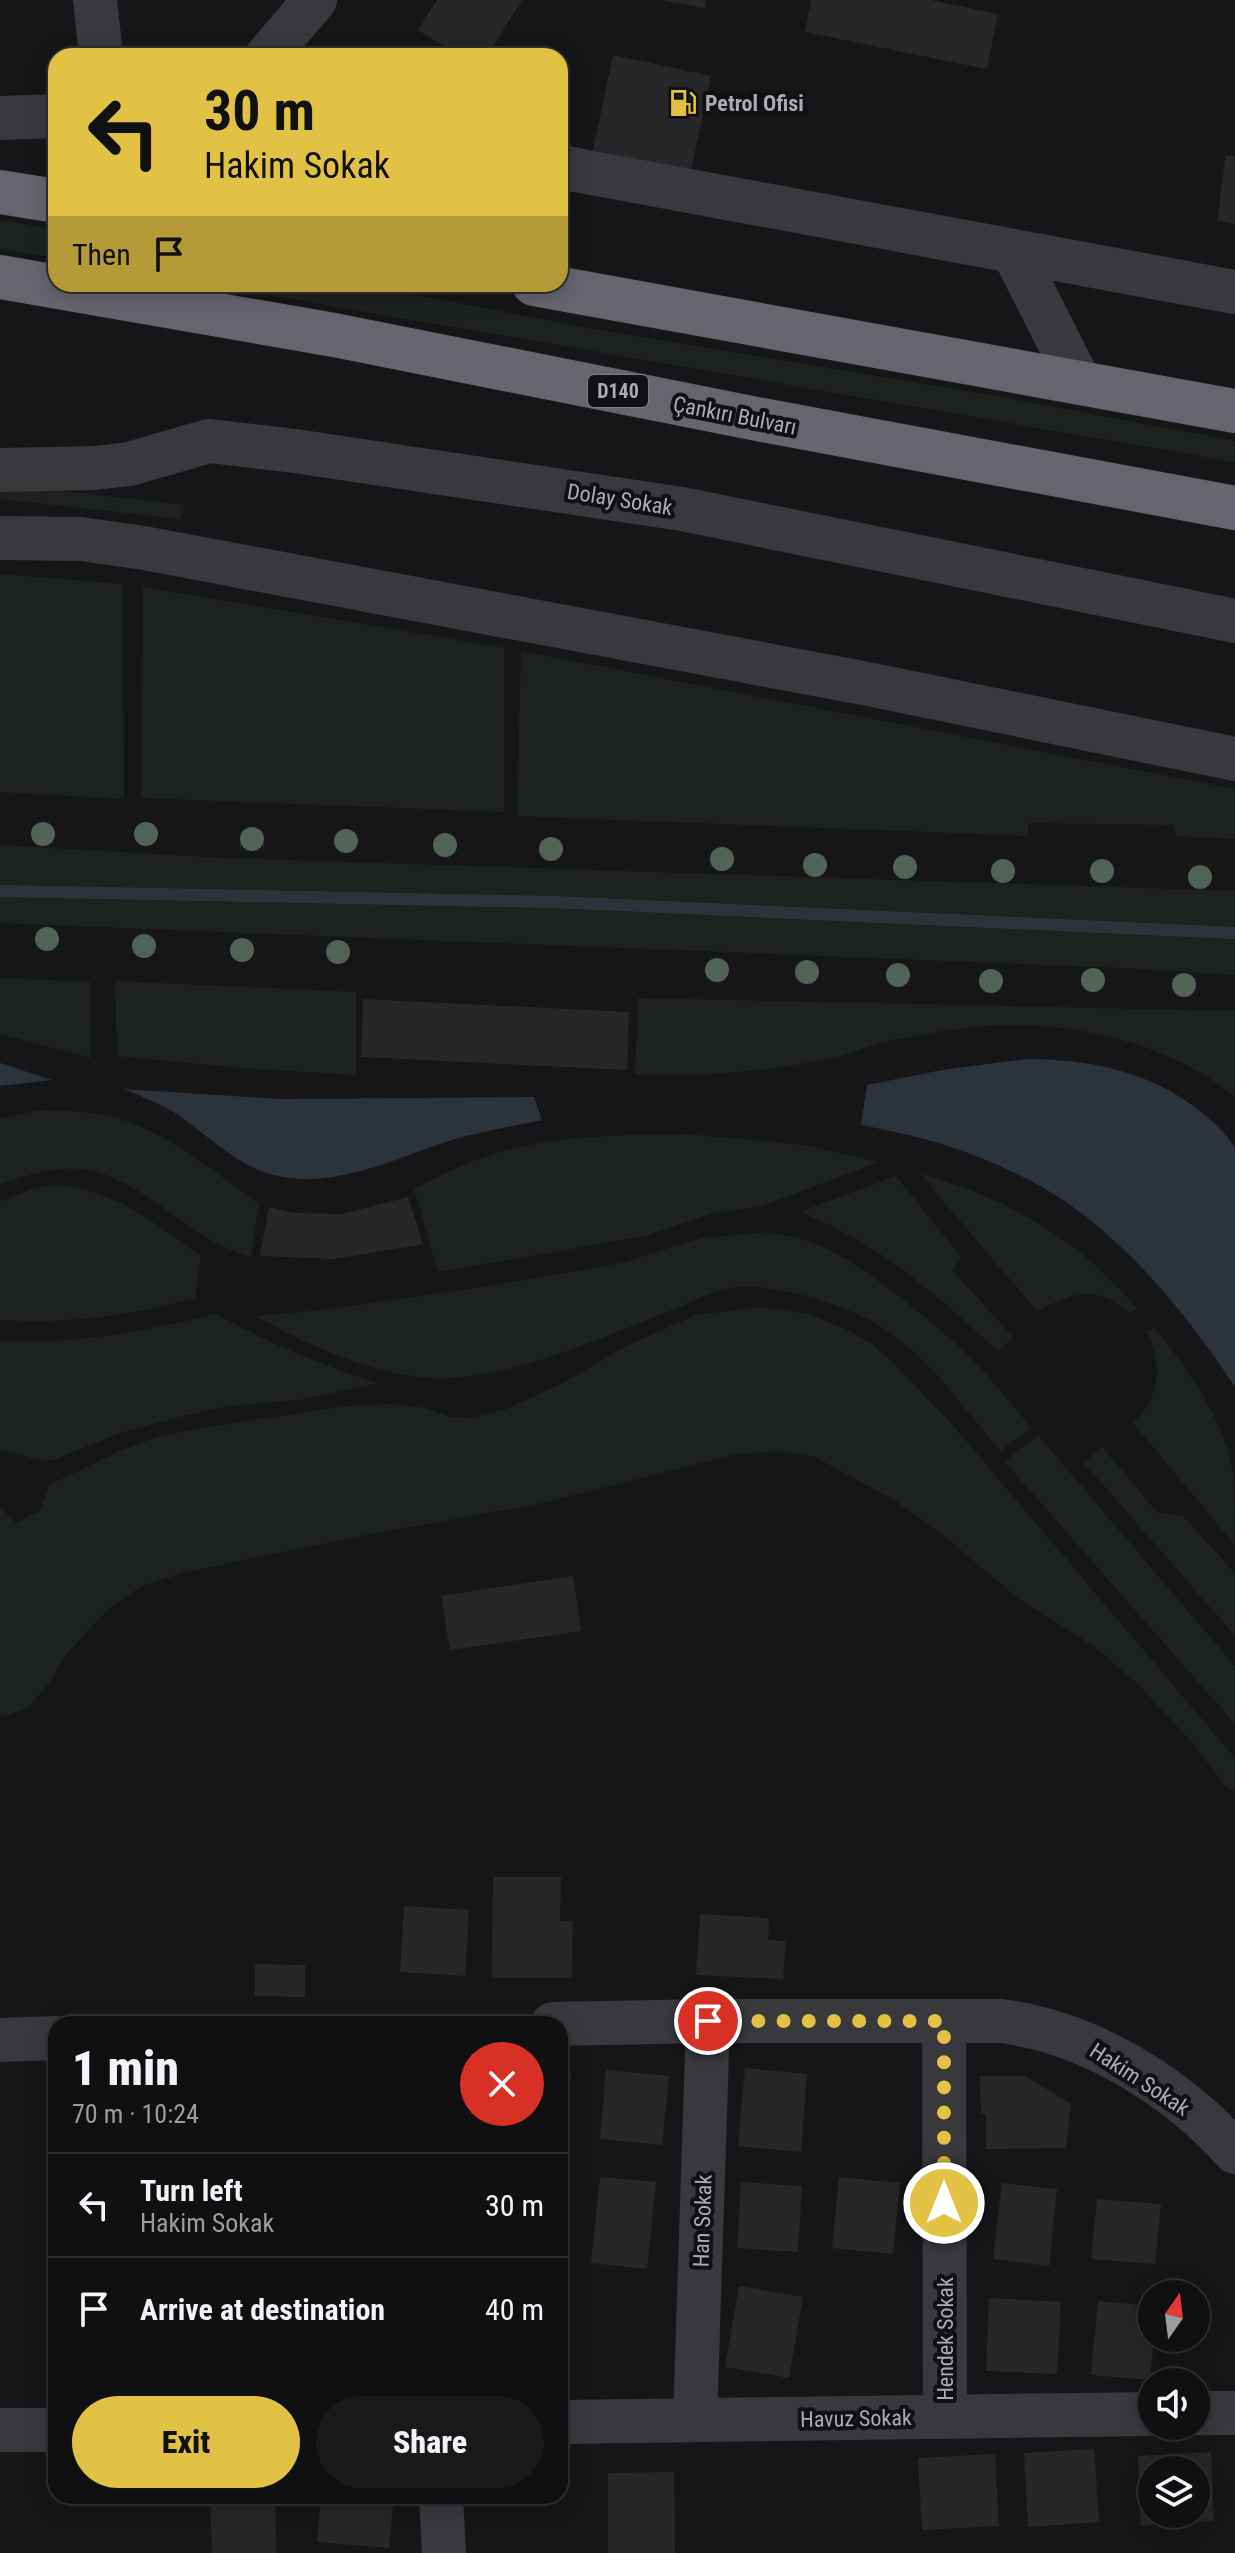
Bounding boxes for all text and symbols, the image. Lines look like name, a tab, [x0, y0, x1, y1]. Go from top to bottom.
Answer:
text: 30 m	[204, 78, 315, 144]
icon: left	[72, 80, 176, 184]
fuel station icon: Petrol Ofisi	[668, 88, 698, 118]
place label: Petrol Ofisi	[705, 91, 804, 116]
text: Hakim Sokak	[204, 145, 390, 187]
icon: arrive	[147, 232, 191, 276]
text: Then	[72, 237, 131, 272]
road number: D140	[588, 375, 648, 407]
street label: Çankırı Bulvarı	[671, 391, 799, 440]
street label: Dolay Sokak	[566, 479, 674, 520]
pin	[674, 1987, 742, 2055]
icon: arrive	[686, 1999, 730, 2043]
street label: Hakim Sokak	[1085, 2038, 1194, 2121]
text: 1 min	[72, 2040, 179, 2097]
button: close	[460, 2042, 544, 2126]
text: 70 m · 10:24	[72, 2099, 199, 2129]
position arrow	[902, 2161, 986, 2245]
text: Turn left	[140, 2173, 243, 2208]
street label: Han Sokak	[688, 2174, 717, 2268]
icon: left	[72, 2183, 116, 2227]
text: 30 m	[485, 2188, 544, 2223]
text: Hakim Sokak	[140, 2208, 274, 2238]
street label: Hendek Sokak	[933, 2277, 958, 2401]
north arrow	[1138, 2280, 1210, 2352]
map controls	[1138, 2280, 1210, 2528]
icon: arrive	[72, 2287, 116, 2331]
text: Arrive at destination	[140, 2292, 385, 2327]
text: 40 m	[485, 2292, 544, 2327]
button: sound	[1138, 2368, 1210, 2440]
button: Exit	[72, 2396, 300, 2488]
button: Share	[316, 2396, 544, 2488]
street label: Havuz Sokak	[800, 2405, 912, 2432]
button: layers	[1138, 2456, 1210, 2528]

